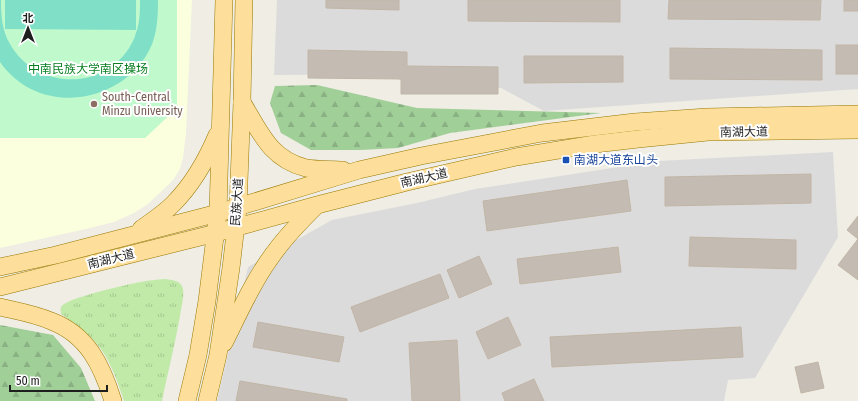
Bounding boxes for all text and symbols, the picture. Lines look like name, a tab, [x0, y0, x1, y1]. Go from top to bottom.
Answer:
north arrow	[8, 8, 48, 48]
text: 北	[23, 12, 34, 25]
park label: 中南民族大学南区操场	[28, 62, 148, 76]
place label: South-Central Minzu University	[102, 90, 183, 118]
marker: South-Central Minzu University	[89, 99, 99, 109]
street label: 南湖大道	[720, 125, 768, 139]
place label: 南湖大道东山头	[574, 153, 658, 167]
marker: 南湖大道东山头	[561, 155, 571, 165]
street label: 南湖大道	[399, 166, 449, 190]
street label: 民族大道	[228, 178, 246, 226]
street label: 南湖大道	[86, 246, 136, 272]
scale bar	[10, 367, 107, 393]
text: 50 m	[16, 374, 40, 388]

